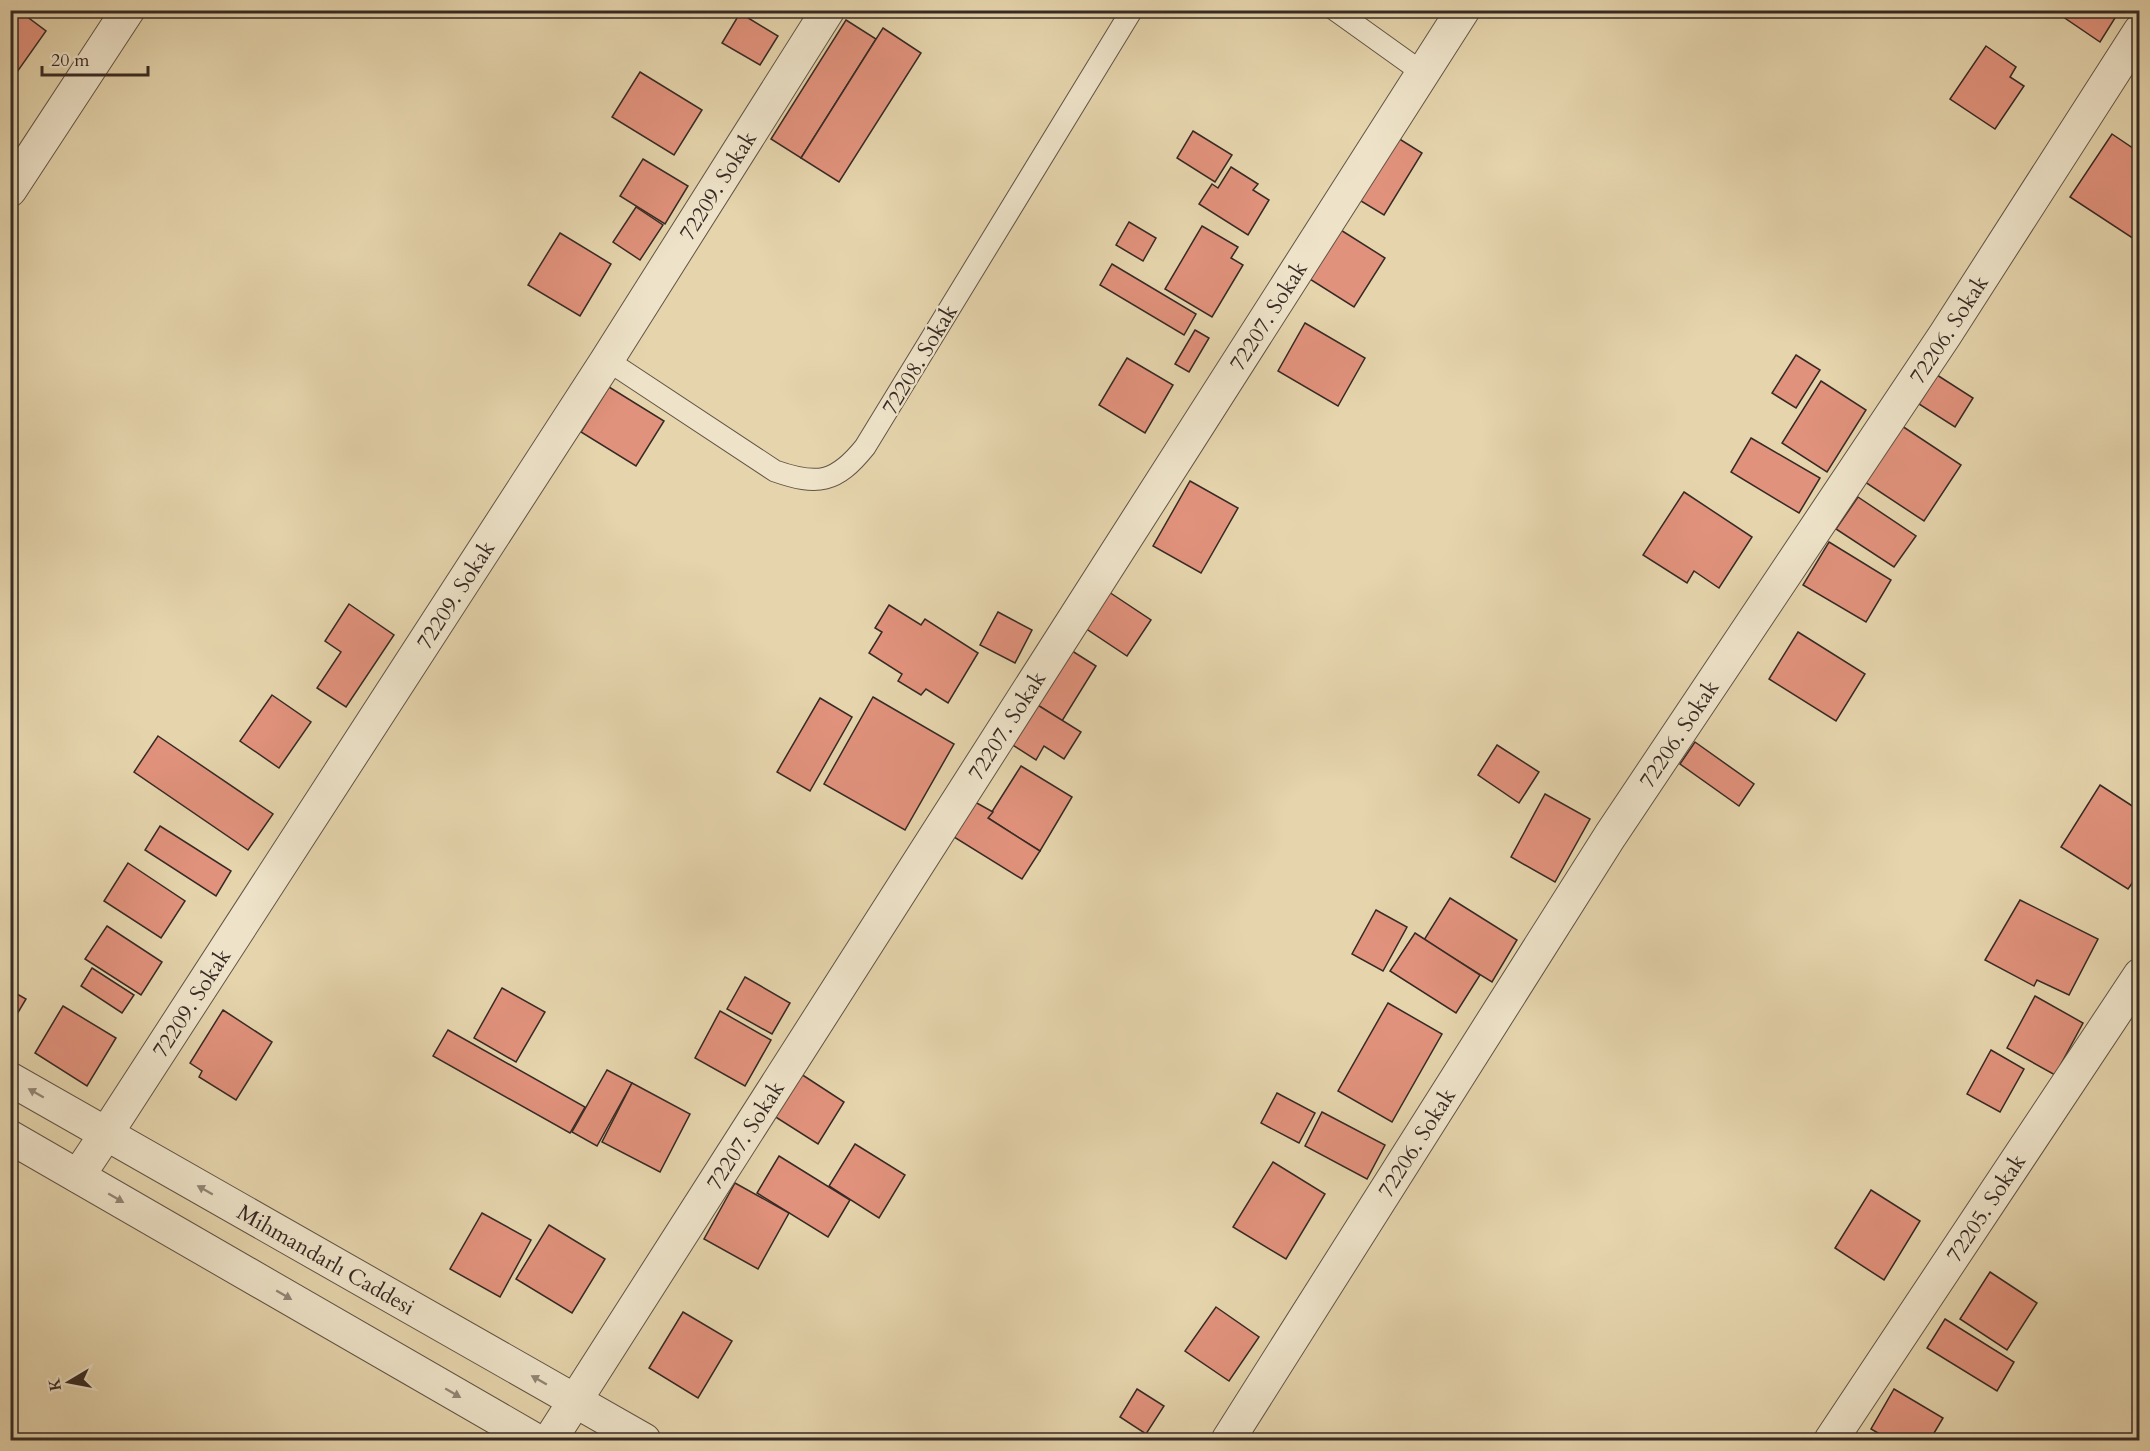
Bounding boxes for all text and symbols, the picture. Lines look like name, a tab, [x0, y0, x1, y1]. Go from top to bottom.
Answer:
scale bar	[42, 39, 148, 77]
text: 20 m	[51, 48, 90, 73]
street label: 72209. Sokak	[672, 125, 764, 246]
street label: 72207. Sokak	[1223, 256, 1315, 376]
street label: 72206. Sokak	[1903, 269, 1996, 390]
street label: 72208. Sokak	[875, 299, 965, 420]
street label: 72209. Sokak	[410, 535, 502, 655]
street label: 72207. Sokak	[961, 665, 1053, 786]
street label: 72206. Sokak	[1632, 674, 1726, 794]
street label: 72209. Sokak	[146, 943, 238, 1063]
street label: 72207. Sokak	[700, 1075, 792, 1196]
street label: 72206. Sokak	[1371, 1082, 1463, 1203]
one-way arrow	[28, 1088, 44, 1099]
street label: 72205. Sokak	[1939, 1148, 2033, 1268]
one-way arrow	[197, 1185, 213, 1196]
one-way arrow	[108, 1192, 124, 1203]
street label: Mihmandarlı Caddesi	[232, 1197, 420, 1322]
one-way arrow	[276, 1290, 293, 1300]
north arrow	[39, 1352, 99, 1412]
one-way arrow	[530, 1375, 547, 1385]
text: K	[43, 1376, 67, 1393]
one-way arrow	[445, 1388, 462, 1398]

